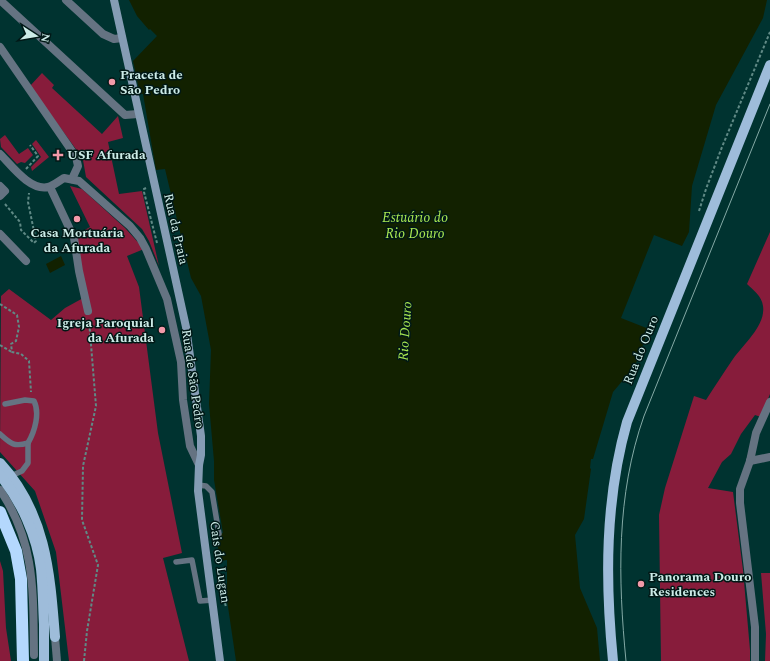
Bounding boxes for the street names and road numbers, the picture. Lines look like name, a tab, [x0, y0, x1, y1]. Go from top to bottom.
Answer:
street label: Rua da Praia	[158, 191, 194, 267]
street label: Rua do Ouro	[618, 312, 664, 388]
street label: Rua de São Pedro	[176, 328, 210, 430]
street label: Cais do Lugan	[204, 520, 236, 605]

